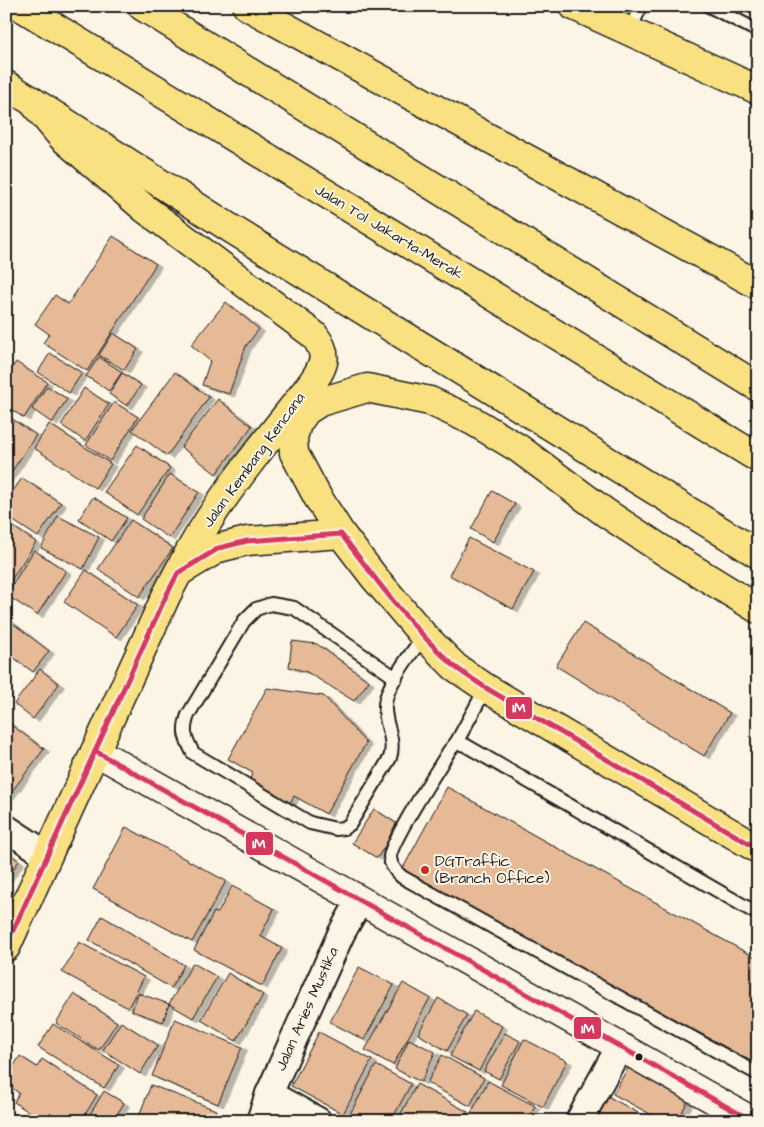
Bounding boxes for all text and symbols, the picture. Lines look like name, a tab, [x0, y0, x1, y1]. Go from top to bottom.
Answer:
street label: Jalan Tol Jakarta–Merak	[311, 179, 467, 285]
street label: Jalan Kembang Kencana	[198, 388, 311, 532]
line badge: 1M	[505, 696, 533, 720]
text: 1M	[512, 698, 526, 718]
line badge: 1M	[245, 831, 274, 856]
text: 1M	[252, 834, 266, 854]
place label: DGTraffic (Branch Office)	[435, 851, 549, 889]
marker: DGTraffic (Branch Office)	[419, 864, 431, 876]
street label: Jalan Aries Mustika	[270, 943, 344, 1074]
line badge: 1M	[573, 1016, 602, 1040]
text: 1M	[581, 1019, 595, 1039]
unlabelled marker	[634, 1052, 644, 1062]

